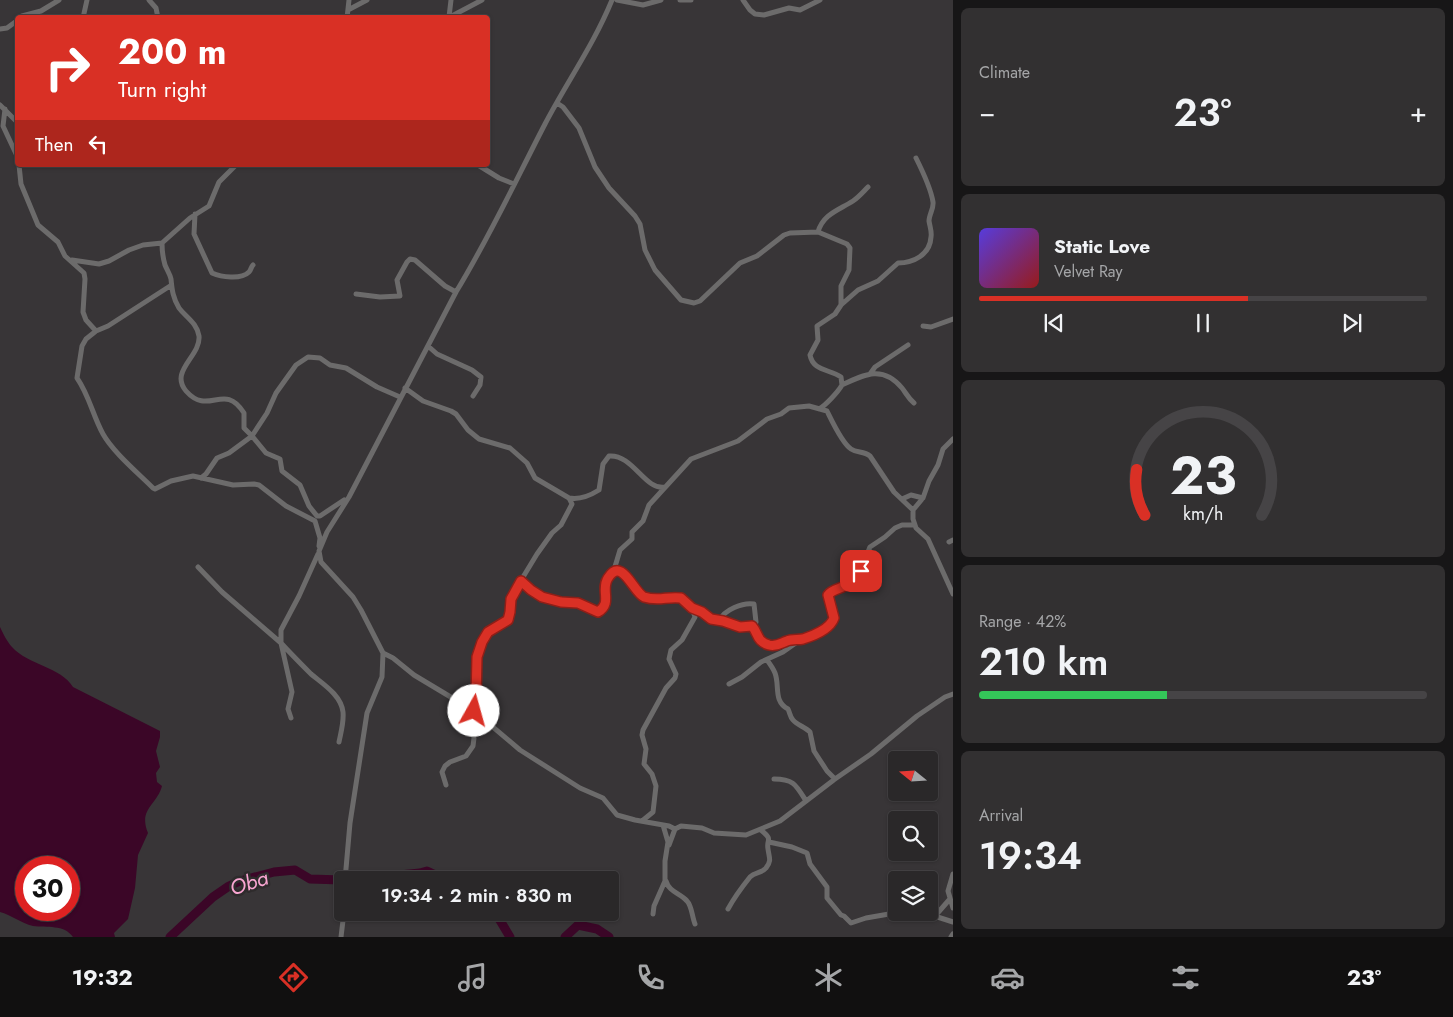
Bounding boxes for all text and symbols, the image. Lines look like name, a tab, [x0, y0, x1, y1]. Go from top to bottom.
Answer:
text: 200 m	[118, 27, 227, 77]
icon: right	[35, 35, 100, 100]
text: Climate	[979, 61, 1030, 84]
text: Turn right	[118, 73, 206, 105]
text: 23°	[1174, 85, 1231, 140]
text: −	[979, 92, 996, 133]
text: +	[1410, 92, 1427, 133]
icon: left	[84, 130, 112, 158]
text: Then	[35, 131, 74, 158]
text: Static Love	[1054, 233, 1150, 260]
text: Velvet Ray	[1054, 260, 1123, 283]
icon: previous	[1040, 309, 1068, 337]
icon: pause	[1189, 309, 1217, 337]
icon: next	[1338, 309, 1366, 337]
text: 23	[1170, 438, 1236, 514]
text: km/h	[1183, 501, 1223, 527]
pin	[840, 550, 882, 592]
icon: arrive	[847, 557, 875, 585]
text: Range · 42%	[979, 610, 1066, 633]
text: 210 km	[979, 634, 1108, 689]
position arrow	[447, 684, 499, 736]
north arrow	[888, 751, 938, 801]
map controls	[888, 751, 938, 921]
text: Arrival	[979, 804, 1023, 827]
button: search	[888, 811, 938, 861]
text: 19:34	[979, 828, 1082, 883]
speed limit sign: 30	[15, 856, 80, 921]
water label: Oba	[226, 863, 273, 903]
button: layers	[888, 871, 938, 921]
text: 19:34 · 2 min · 830 m	[381, 882, 572, 909]
icon: directions	[276, 960, 311, 995]
icon: music	[455, 960, 490, 995]
icon: phone	[633, 960, 668, 995]
icon: climate	[811, 960, 846, 995]
icon: car	[990, 960, 1025, 995]
icon: filters	[1168, 960, 1203, 995]
text: 19:32	[72, 961, 133, 993]
text: 23°	[1347, 961, 1381, 993]

